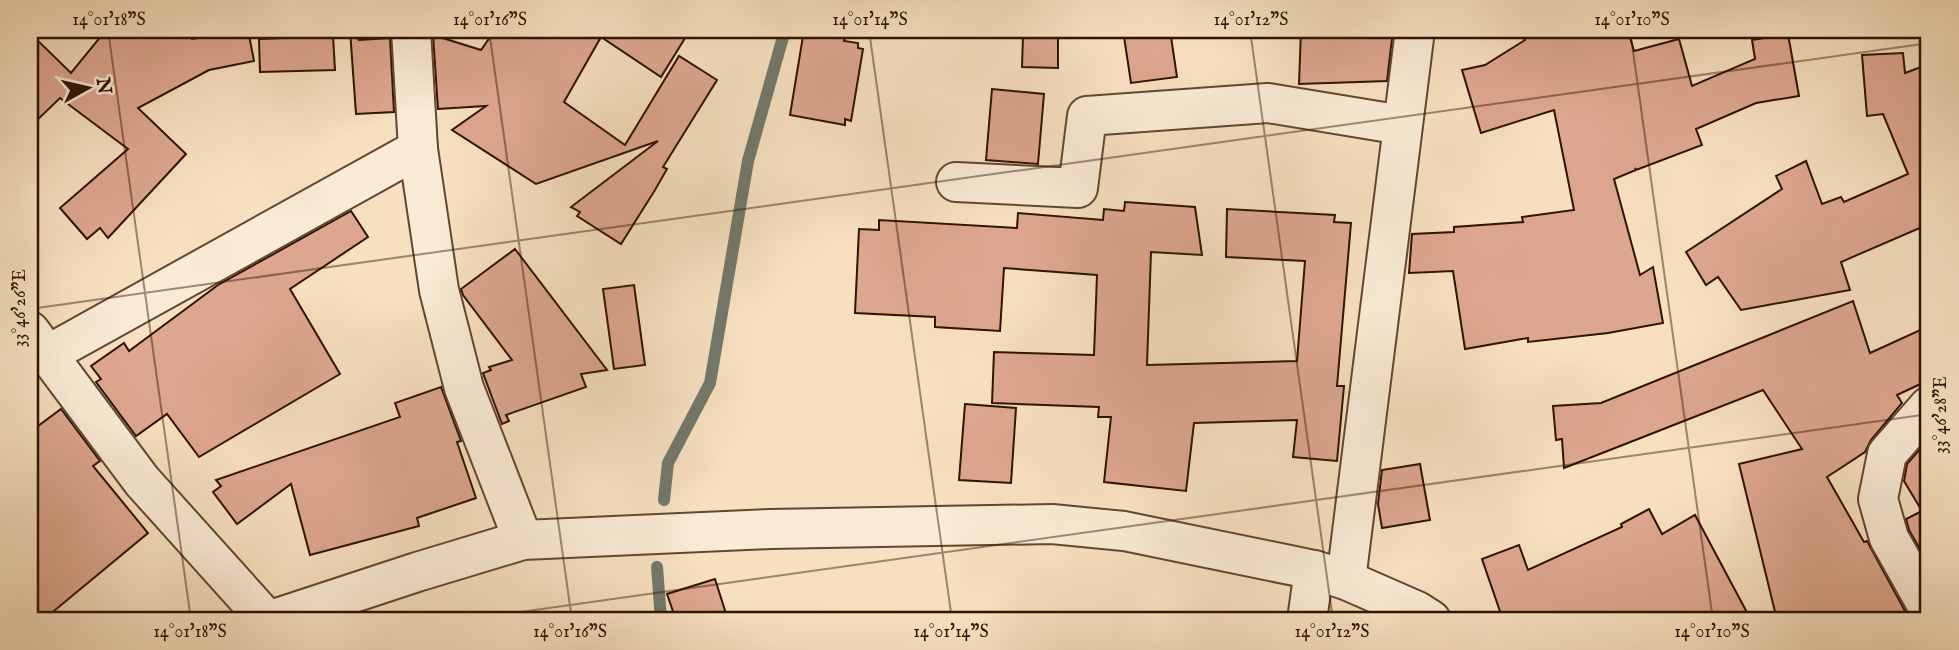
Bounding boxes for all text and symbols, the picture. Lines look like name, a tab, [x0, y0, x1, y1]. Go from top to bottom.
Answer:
text: 14°01'18"S	[72, 9, 146, 32]
text: 14°01'16"S	[453, 9, 527, 32]
text: 14°01'14"S	[832, 9, 908, 32]
text: 14°01'12"S	[1214, 9, 1288, 32]
text: 14°01'10"S	[1594, 9, 1670, 32]
north arrow	[52, 52, 122, 122]
text: N	[90, 75, 116, 96]
text: 33°46'26"E	[9, 269, 32, 347]
text: 33°46'28"E	[1930, 376, 1953, 454]
text: 14°01'18"S	[153, 621, 227, 644]
text: 14°01'16"S	[533, 621, 607, 644]
text: 14°01'14"S	[913, 621, 989, 644]
text: 14°01'12"S	[1295, 621, 1369, 644]
text: 14°01'10"S	[1674, 621, 1750, 644]

